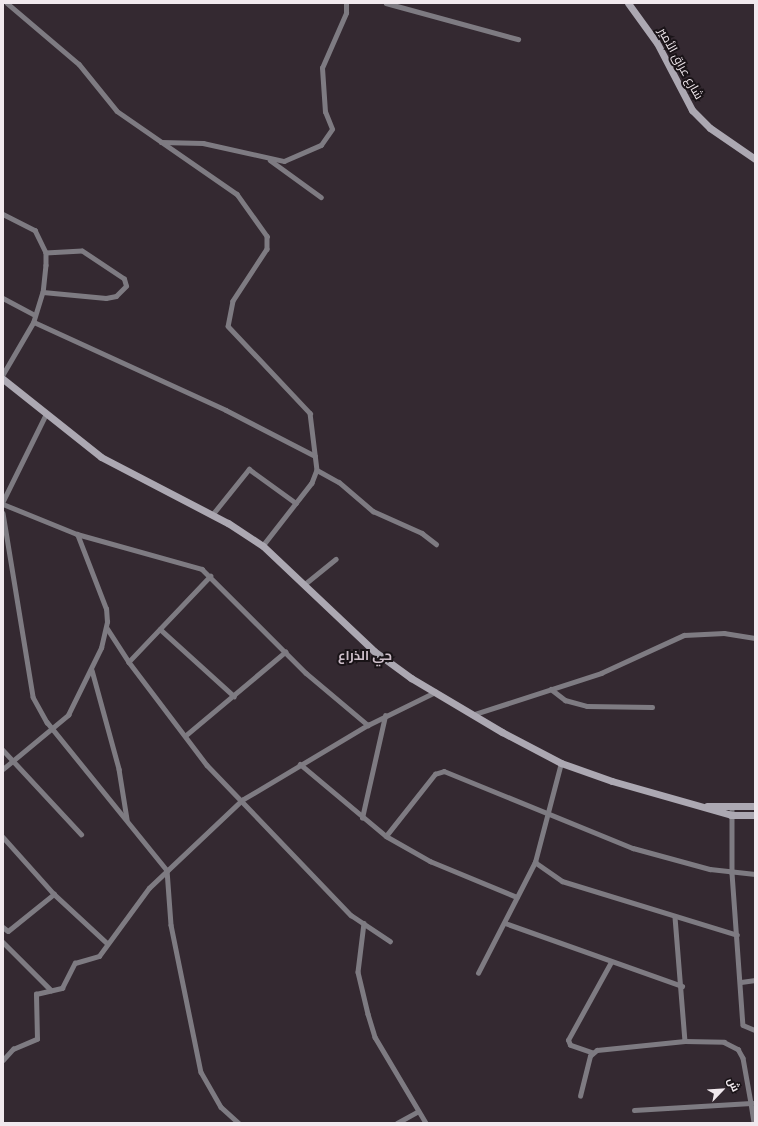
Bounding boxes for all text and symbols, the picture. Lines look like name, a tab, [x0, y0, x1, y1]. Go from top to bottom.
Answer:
street label: شارع عراق الأمير	[654, 26, 706, 102]
district label: حي الذراع	[338, 648, 392, 664]
north arrow	[702, 1070, 742, 1110]
text: ش	[724, 1076, 742, 1094]

